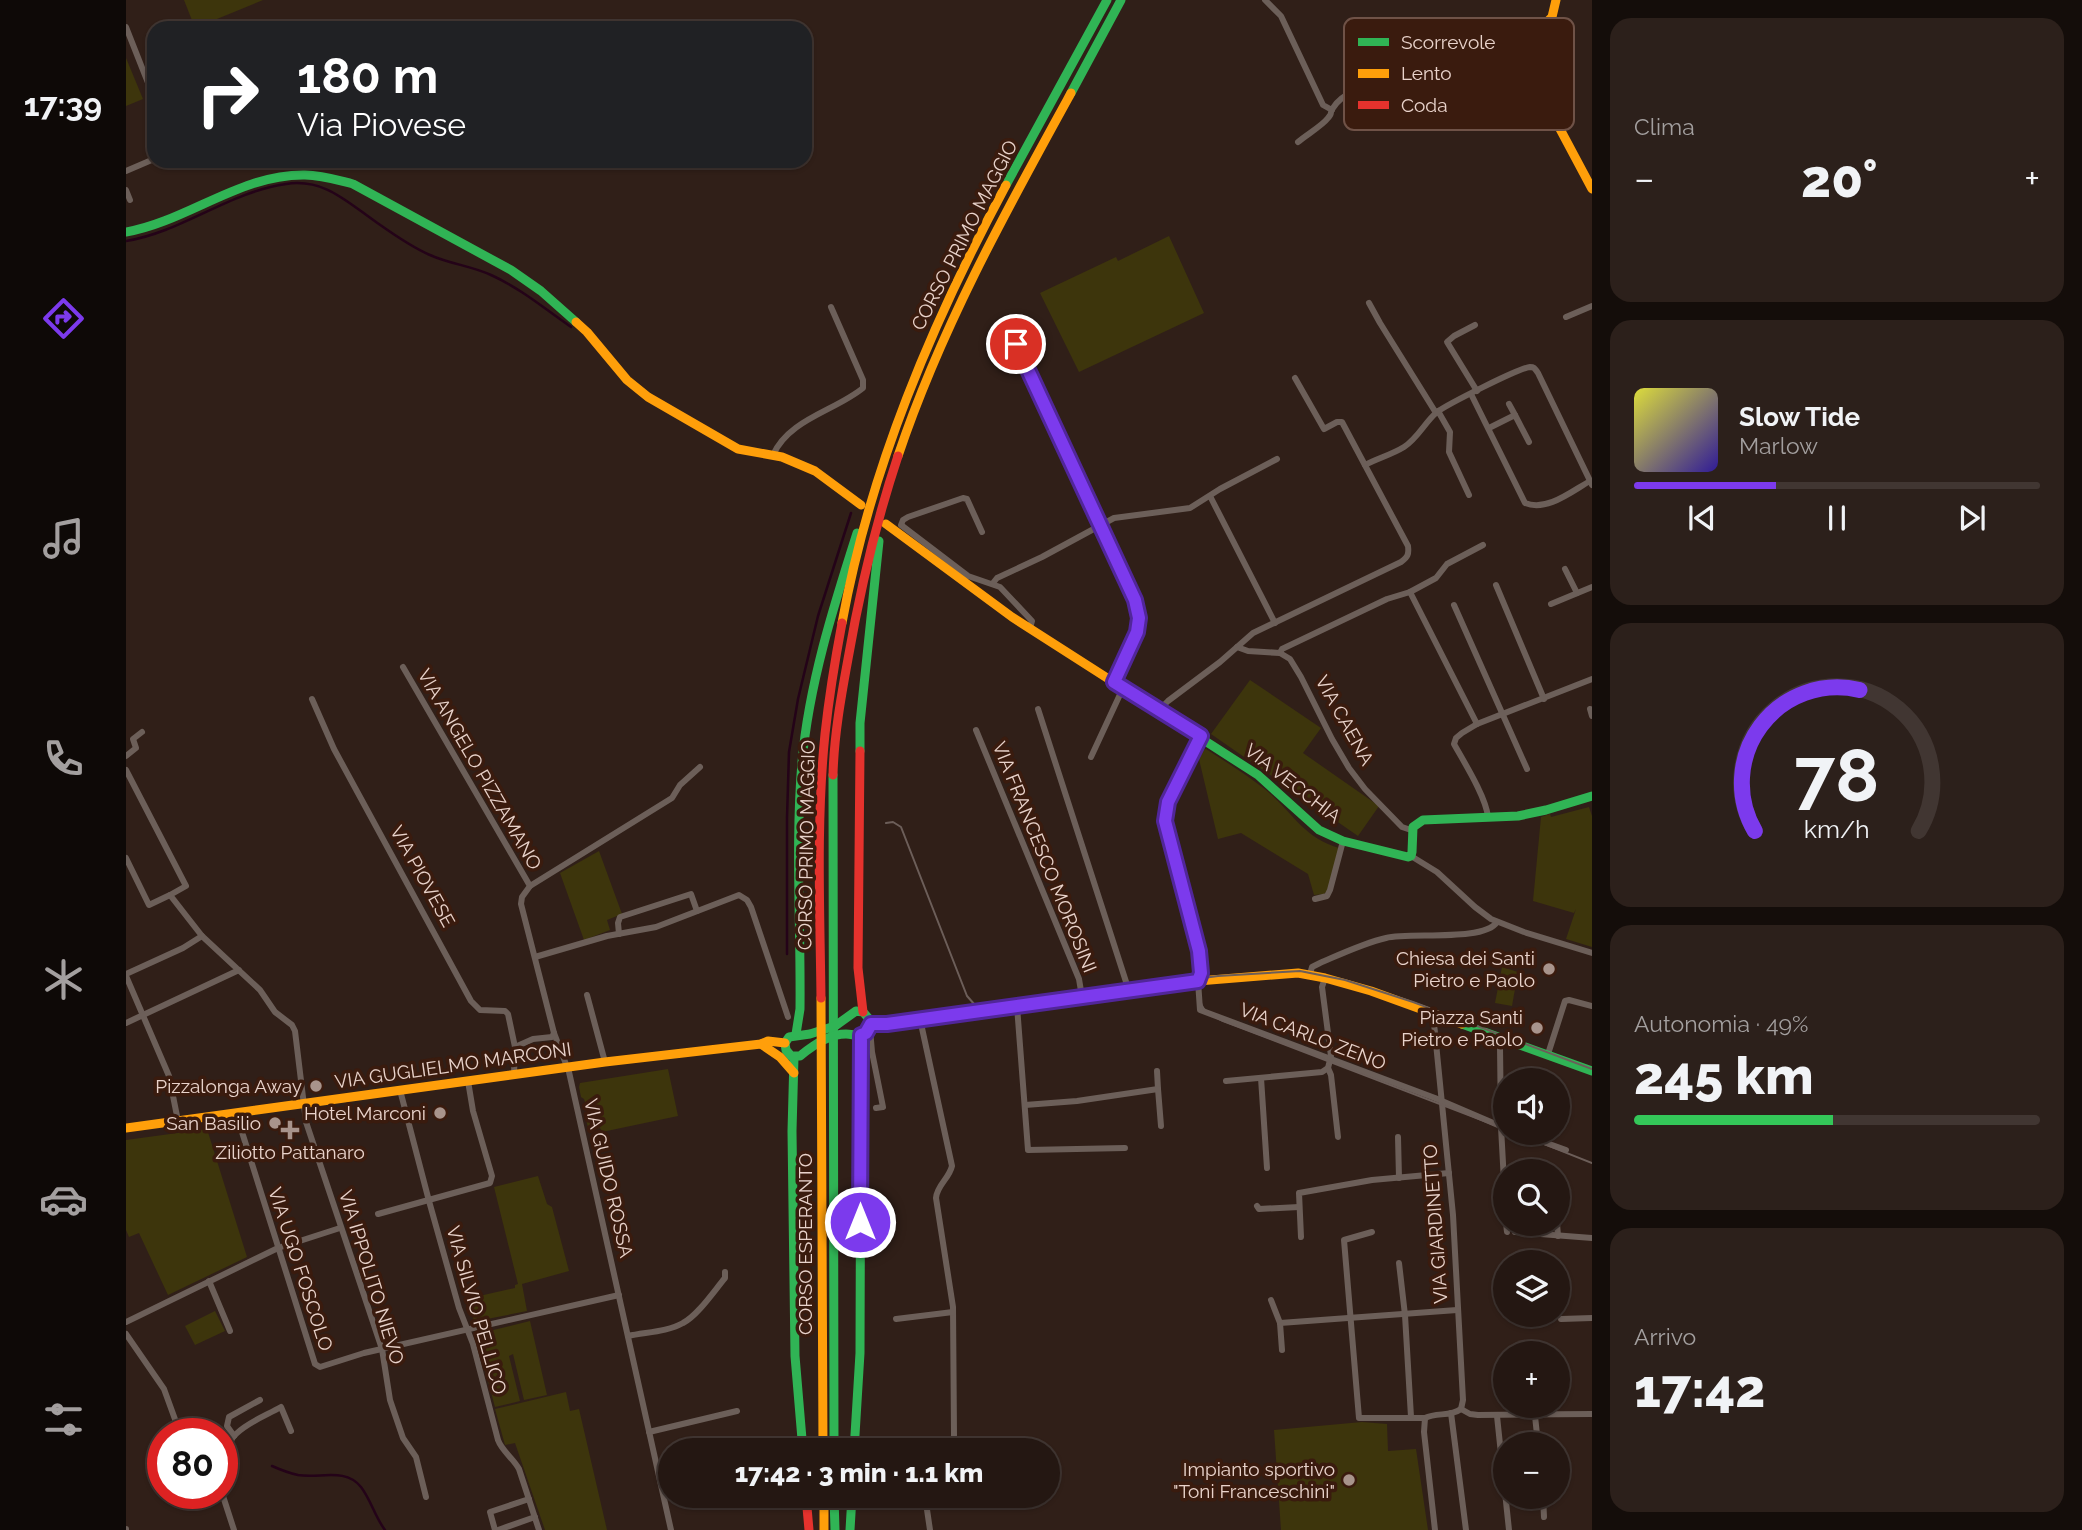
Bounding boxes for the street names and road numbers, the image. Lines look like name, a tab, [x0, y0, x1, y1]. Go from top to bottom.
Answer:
street label: CORSO PRIMO MAGGIO	[906, 136, 1022, 334]
street label: VIA ANGELO PIZZAMANO	[413, 665, 547, 873]
street label: VIA CAENA	[1311, 671, 1379, 769]
street label: VIA FRANCESCO MOROSINI	[989, 738, 1101, 976]
street label: VIA VECCHIA	[1241, 739, 1346, 827]
street label: CORSO PRIMO MAGGIO	[793, 740, 819, 950]
street label: VIA PIOVESE	[386, 821, 460, 931]
street label: VIA CARLO ZENO	[1237, 998, 1389, 1074]
street label: VIA GUGLIELMO MARCONI	[333, 1037, 573, 1093]
street label: VIA GUIDO ROSSA	[580, 1096, 638, 1260]
street label: VIA GIARDINETTO	[1418, 1144, 1452, 1304]
street label: CORSO ESPERANTO	[794, 1153, 816, 1335]
street label: VIA UGO FOSCOLO	[264, 1185, 338, 1353]
street label: VIA IPPOLITO NIEVO	[335, 1187, 409, 1367]
street label: VIA SILVIO PELLICO	[442, 1223, 512, 1397]

